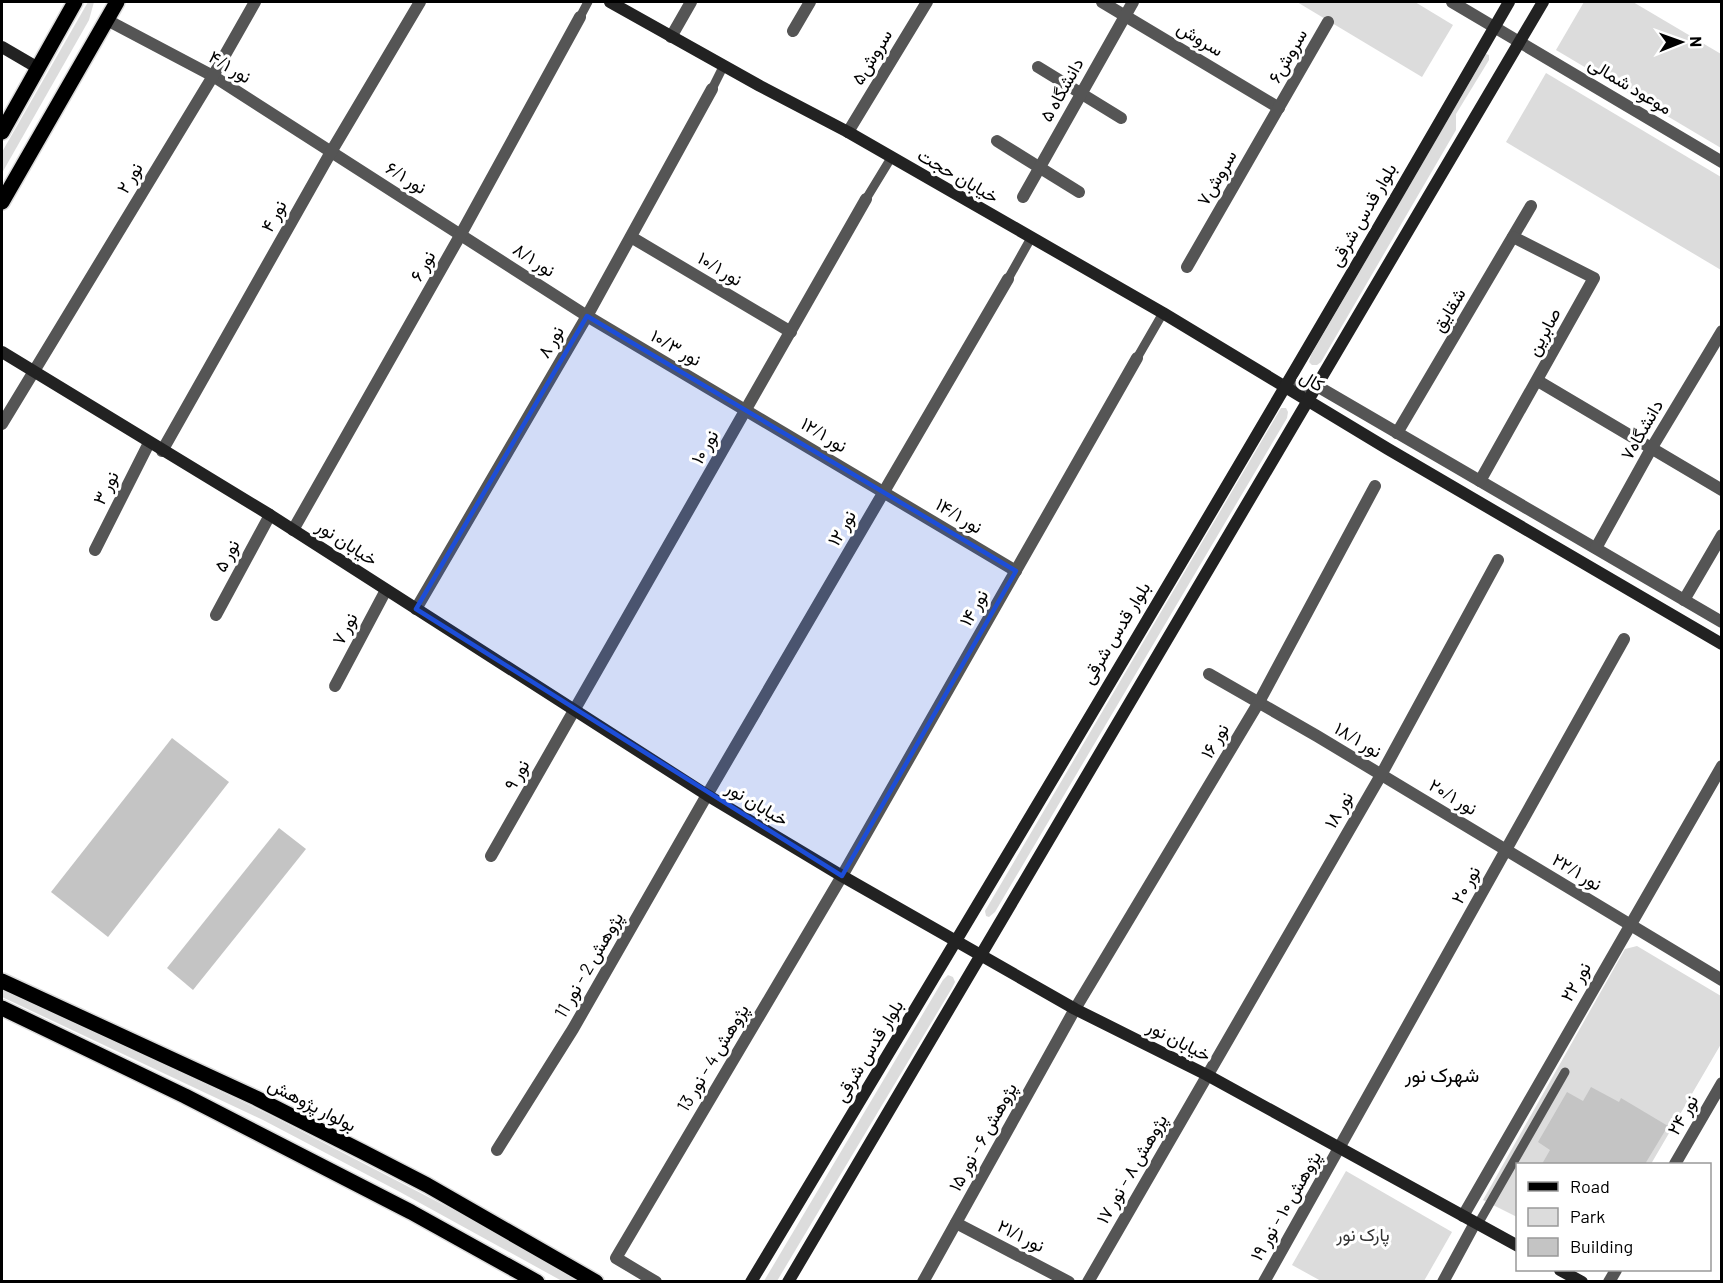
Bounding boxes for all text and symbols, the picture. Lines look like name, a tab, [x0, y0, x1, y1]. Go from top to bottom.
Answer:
north arrow	[1651, 12, 1711, 72]
street label: سروش	[1173, 16, 1228, 61]
street label: سروش۶	[1263, 24, 1312, 87]
street label: سروش۵	[846, 25, 897, 89]
text: N	[1687, 36, 1706, 47]
street label: نور ۴/۱	[205, 45, 256, 88]
street label: موعود شمالی	[1584, 52, 1676, 119]
street label: دانشگاه ۵	[1035, 54, 1088, 125]
street label: خیابان حجت	[914, 143, 1003, 207]
street label: سروش۷	[1191, 146, 1242, 210]
street label: نور ۶/۱	[381, 156, 431, 199]
street label: نور ۲	[111, 158, 148, 198]
street label: بلوار قدس شرقی	[1324, 159, 1401, 270]
street label: نور ۴	[255, 196, 292, 236]
street label: نور ۸/۱	[509, 237, 560, 282]
street label: نور ۶	[405, 246, 440, 285]
street label: نور ۱۰/۱	[694, 246, 747, 291]
street label: شقایق	[1427, 284, 1471, 336]
street label: صابرین	[1521, 304, 1566, 360]
street label: نور ۸	[532, 321, 569, 362]
street label: نور ۱۰/۳	[647, 324, 706, 371]
street label: کال	[1296, 364, 1329, 397]
street label: دانشگاه۷	[1615, 395, 1667, 464]
street label: نور ۱۲/۱	[797, 412, 852, 457]
street label: نور ۱۰	[686, 426, 723, 468]
street label: نور ۳	[87, 467, 124, 508]
street label: نور ۱۴/۱	[932, 493, 987, 539]
street label: نور ۱۲	[822, 506, 861, 550]
street label: خیابان نور	[311, 514, 382, 571]
street label: نور ۵	[209, 536, 245, 576]
street label: بلوار قدس شرقی	[1076, 577, 1155, 688]
street label: نور ۱۴	[954, 585, 993, 630]
street label: نور ۷	[327, 609, 363, 649]
street label: نور ۱۸/۱	[1330, 717, 1386, 763]
street label: نور ۱۶	[1195, 719, 1234, 762]
street label: نور ۹	[499, 755, 534, 794]
street label: نور ۲۰/۱	[1425, 773, 1482, 820]
street label: خیابان نور	[721, 776, 792, 831]
street label: نور ۱۸	[1319, 787, 1358, 832]
street label: نور ۲۲/۱	[1548, 848, 1606, 895]
street label: نور ۲۰	[1446, 862, 1485, 908]
street label: پژوهش 2 - نور 11	[549, 908, 629, 1022]
street label: نور ۲۲	[1555, 958, 1596, 1006]
street label: بلوار قدس شرقی	[829, 995, 908, 1106]
street label: پژوهش 4 - نور 13	[671, 1000, 755, 1116]
street label: خیابان نور	[1143, 1014, 1215, 1066]
district label: شهرک نور	[1404, 1062, 1479, 1088]
street label: بولوار پژوهش	[264, 1072, 360, 1138]
street label: پژوهش ۶ - نور ۱۵	[943, 1078, 1023, 1196]
street label: نور ۲۴	[1662, 1091, 1703, 1139]
street label: پژوهش ۸ - نور ۱۷	[1091, 1110, 1173, 1228]
street label: پژوهش ۱۰ - نور ۱۹	[1245, 1147, 1327, 1265]
legend	[1516, 1163, 1711, 1271]
text: Road	[1570, 1175, 1610, 1197]
text: Park	[1570, 1205, 1605, 1227]
street label: نور ۲۱/۱	[994, 1214, 1049, 1257]
park label: پارک نور	[1335, 1223, 1390, 1247]
text: Building	[1570, 1235, 1633, 1257]

